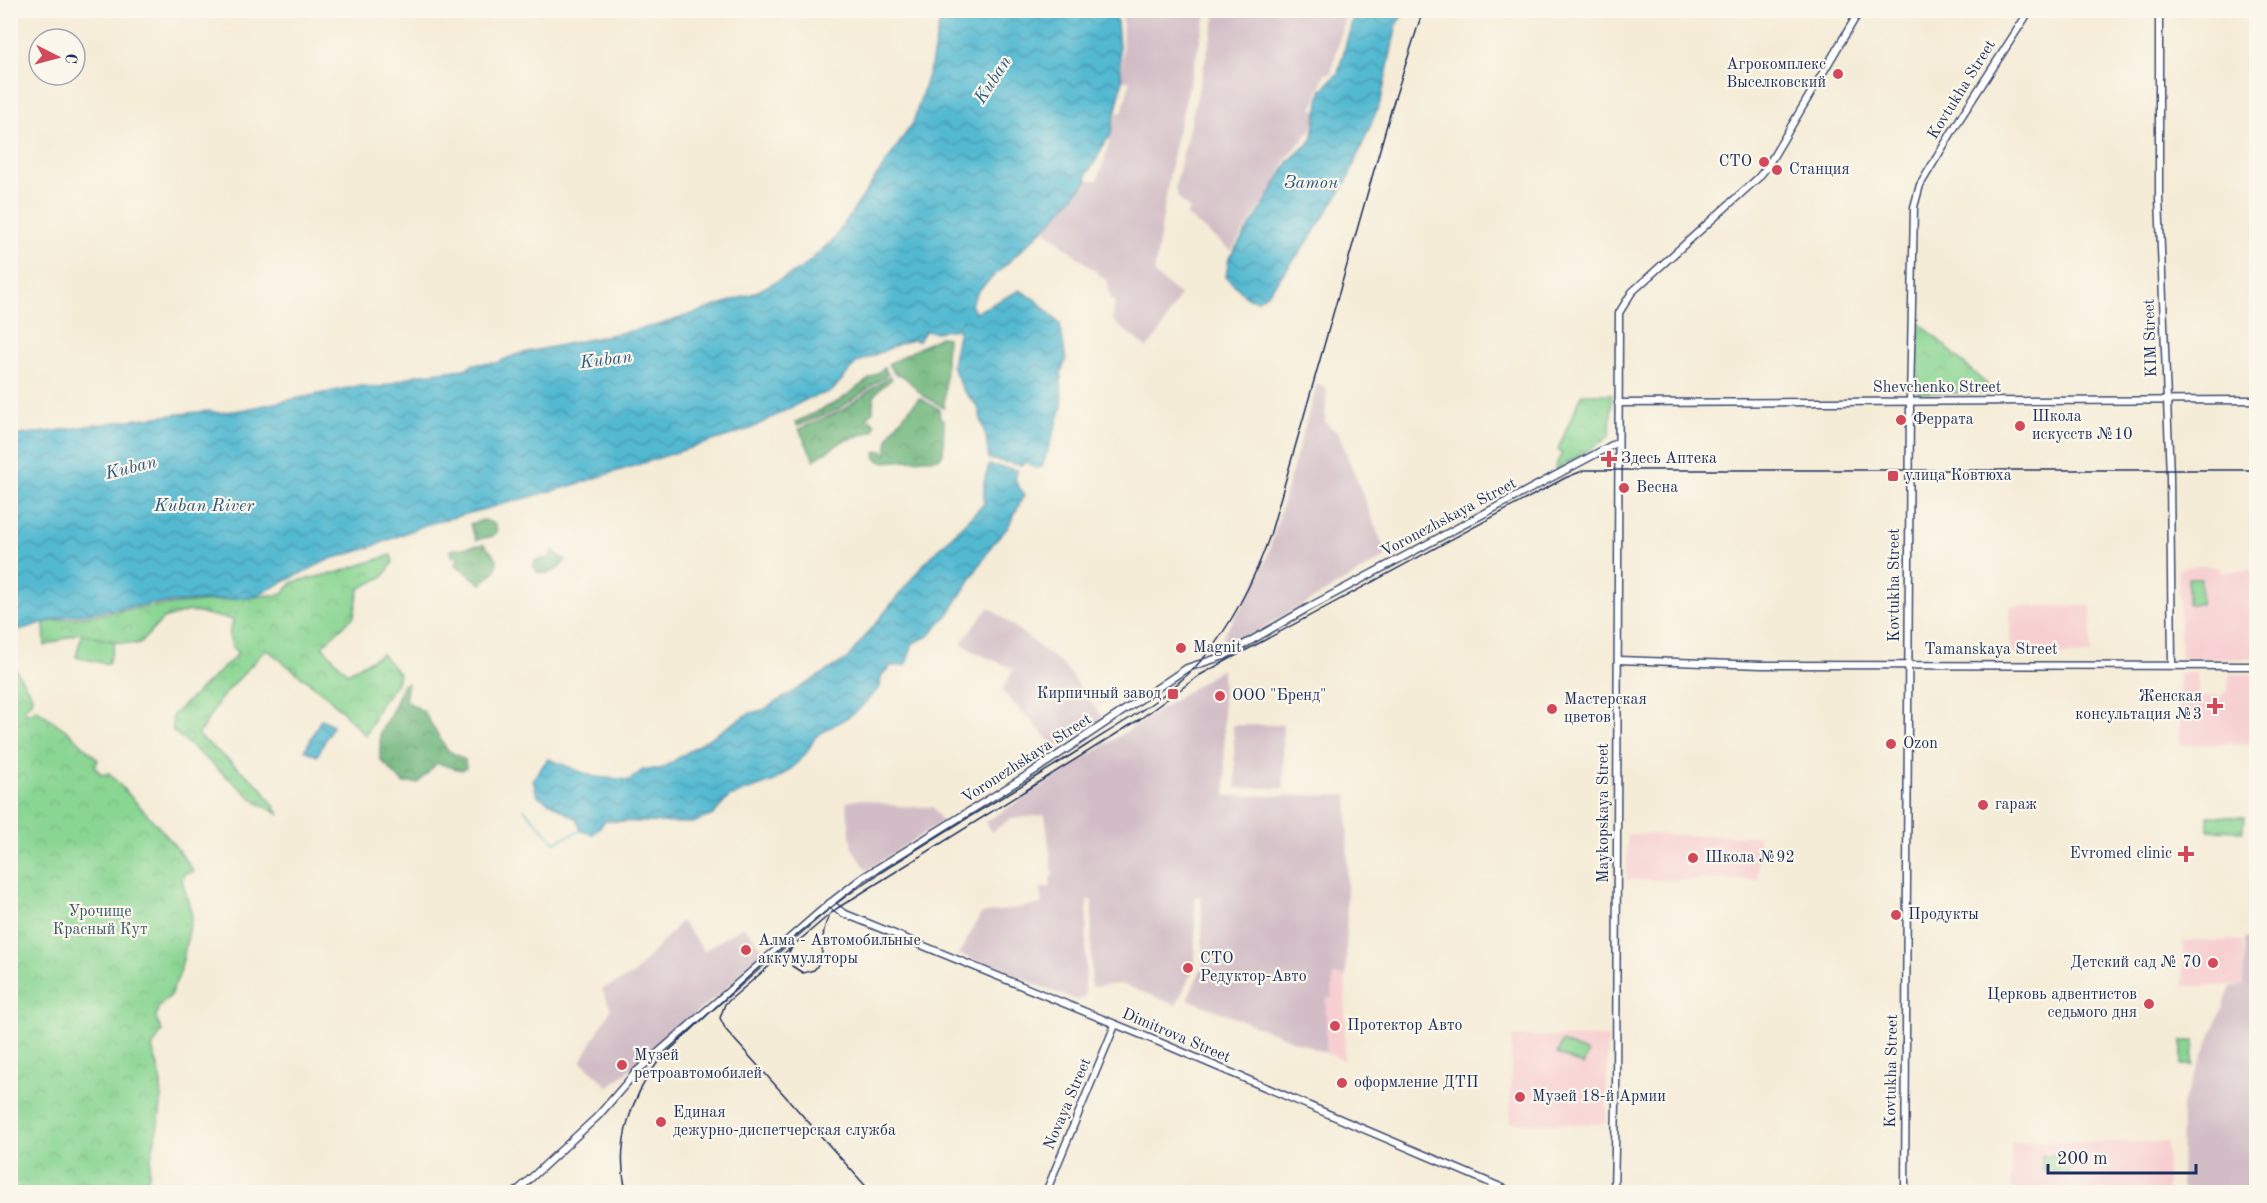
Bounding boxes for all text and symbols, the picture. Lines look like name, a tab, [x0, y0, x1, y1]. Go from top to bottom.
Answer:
north arrow	[27, 27, 87, 87]
street label: Kovtukha Street	[1925, 37, 1999, 142]
text: С	[61, 52, 78, 64]
water label: Kuban	[971, 53, 1015, 108]
place label: Агрокомплекс Выселковский	[1726, 57, 1826, 91]
marker: Агрокомплекс Выселковский	[1831, 67, 1845, 81]
place label: СТО	[1719, 154, 1752, 170]
marker: СТО	[1757, 155, 1771, 169]
place label: Станция	[1789, 162, 1850, 178]
marker: Станция	[1770, 163, 1784, 177]
water label: Затон	[1284, 174, 1338, 192]
street label: KIM Street	[2142, 298, 2160, 378]
water label: Kuban	[578, 348, 633, 372]
street label: Shevchenko Street	[1873, 380, 2002, 396]
place label: Школа искусств №10	[2032, 409, 2133, 443]
place label: Феррата	[1913, 412, 1974, 428]
marker: Феррата	[1894, 413, 1908, 427]
marker: Школа искусств №10	[2013, 419, 2027, 433]
place label: Здесь Аптека	[1621, 451, 1717, 467]
marker: Здесь Аптека	[1602, 452, 1616, 466]
water label: Kuban	[102, 453, 159, 483]
place label: улица Ковтюха	[1905, 468, 2012, 484]
marker: улица Ковтюха	[1886, 469, 1900, 483]
street label: Voronezhskaya Street	[1379, 475, 1520, 560]
place label: Весна	[1636, 480, 1678, 496]
marker: Весна	[1617, 481, 1631, 495]
water label: Kuban River	[153, 497, 255, 515]
street label: Kovtukha Street	[1887, 528, 1903, 642]
place label: Magnit	[1193, 640, 1242, 656]
marker: Magnit	[1174, 641, 1188, 655]
street label: Tamanskaya Street	[1924, 642, 2058, 658]
place label: Кирпичный завод	[1037, 686, 1161, 702]
marker: Кирпичный завод	[1166, 687, 1180, 701]
place label: ООО "Бренд"	[1232, 688, 1326, 704]
marker: ООО "Бренд"	[1213, 689, 1227, 703]
place label: Женская консультация №3	[2075, 689, 2202, 723]
place label: Мастерская цветов	[1564, 692, 1647, 726]
marker: Женская консультация №3	[2206, 697, 2224, 715]
marker: Мастерская цветов	[1545, 702, 1559, 716]
street label: Voronezhskaya Street	[959, 711, 1095, 807]
place label: Ozon	[1903, 736, 1938, 752]
marker: Ozon	[1884, 737, 1898, 751]
street label: Maykopskaya Street	[1596, 743, 1612, 883]
place label: гараж	[1995, 797, 2038, 813]
marker: гараж	[1976, 798, 1990, 812]
marker: Evromed clinic	[2177, 845, 2195, 863]
place label: Evromed clinic	[2070, 846, 2172, 862]
place label: Школа №92	[1705, 850, 1795, 866]
marker: Школа №92	[1686, 851, 1700, 865]
park label: Урочище Красный Кут	[53, 904, 147, 938]
place label: Продукты	[1908, 907, 1979, 923]
marker: Продукты	[1889, 908, 1903, 922]
place label: Алма - Автомобильные аккумуляторы	[758, 933, 921, 967]
marker: Алма - Автомобильные аккумуляторы	[739, 943, 753, 957]
place label: СТО Редуктор-Авто	[1200, 951, 1307, 985]
place label: Детский сад № 70	[2070, 955, 2201, 971]
marker: Детский сад № 70	[2206, 956, 2220, 970]
marker: СТО Редуктор-Авто	[1181, 961, 1195, 975]
place label: Церковь адвентистов седьмого дня	[1987, 987, 2137, 1021]
marker: Церковь адвентистов седьмого дня	[2142, 997, 2156, 1011]
street label: Dimitrova Street	[1119, 1006, 1233, 1066]
street label: Kovtukha Street	[1883, 1014, 1901, 1128]
place label: Протектор Авто	[1347, 1018, 1462, 1034]
marker: Протектор Авто	[1328, 1019, 1342, 1033]
place label: Музей ретроавтомобилей	[634, 1048, 762, 1082]
street label: Novaya Street	[1041, 1055, 1095, 1152]
marker: Музей ретроавтомобилей	[615, 1058, 629, 1072]
place label: оформление ДТП	[1354, 1075, 1479, 1091]
marker: оформление ДТП	[1335, 1076, 1349, 1090]
place label: Музей 18-й Армии	[1532, 1089, 1666, 1105]
marker: Музей 18-й Армии	[1513, 1090, 1527, 1104]
place label: Единая дежурно-диспетчерская служба	[673, 1105, 896, 1139]
marker: Единая дежурно-диспетчерская служба	[654, 1115, 668, 1129]
scale bar	[2048, 1137, 2196, 1175]
text: 200 m	[2057, 1150, 2108, 1168]

